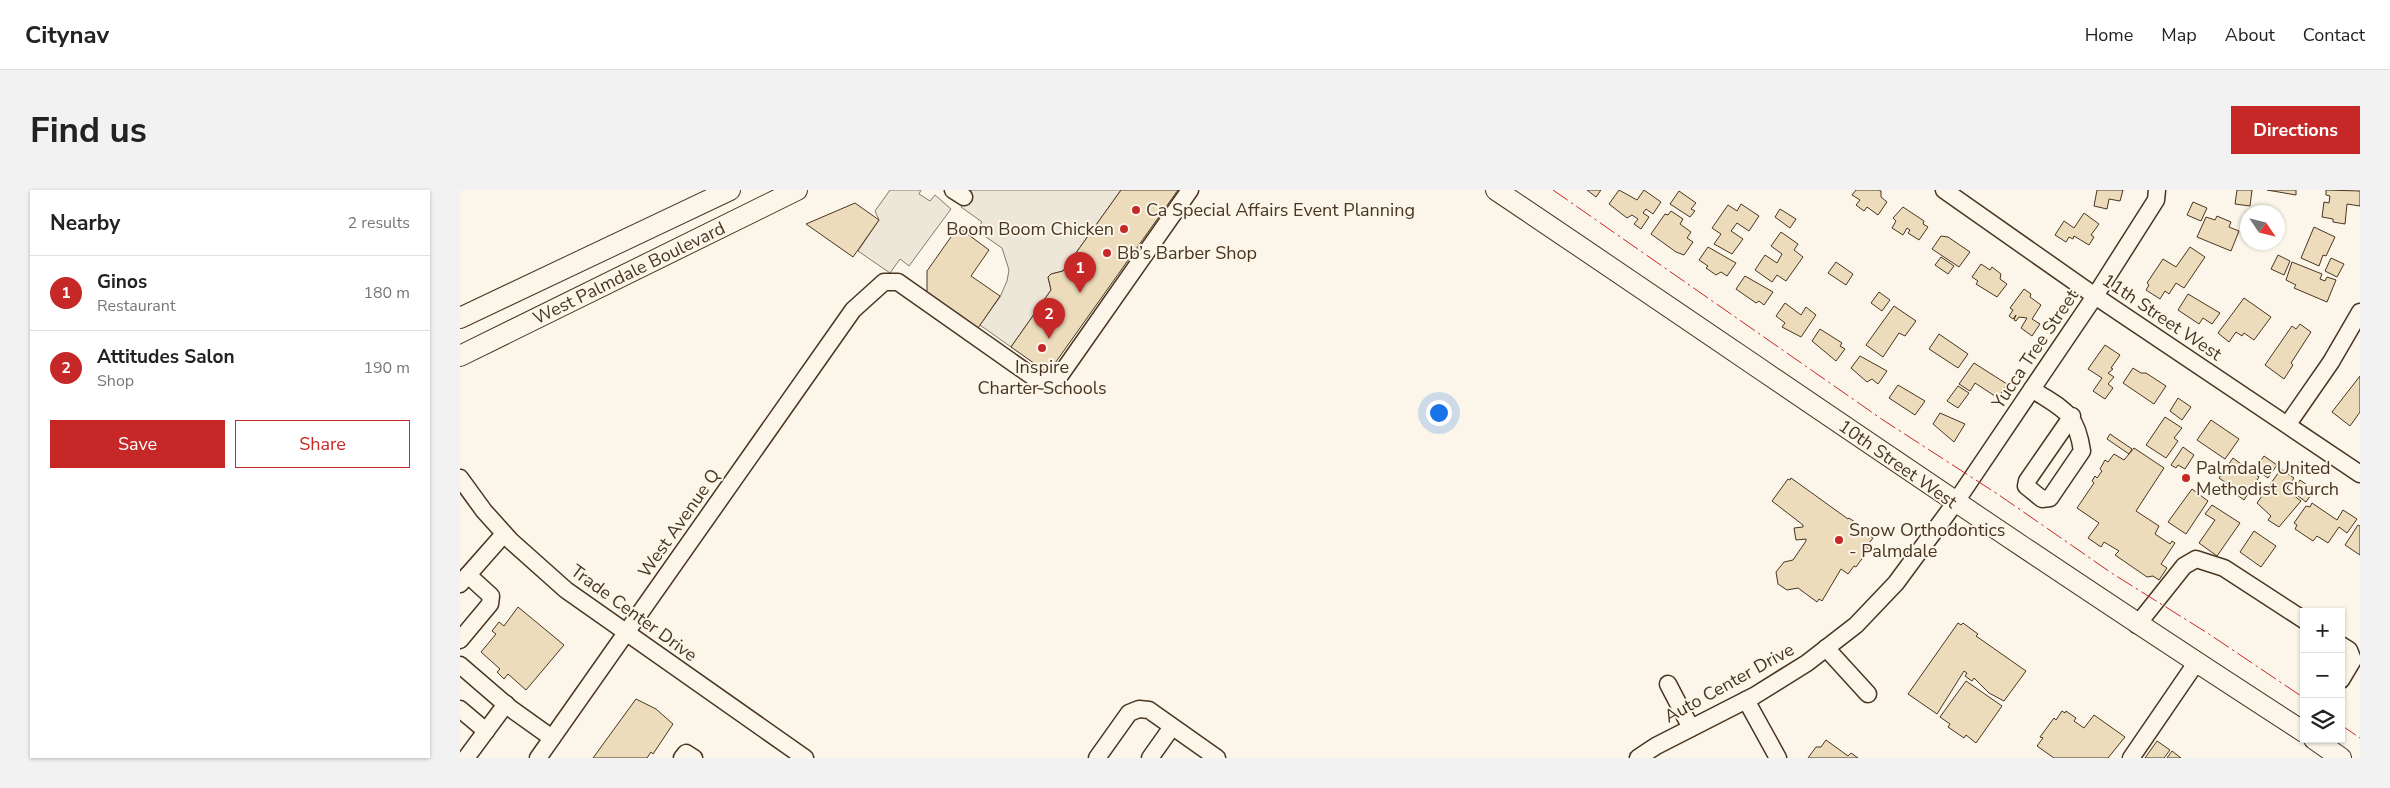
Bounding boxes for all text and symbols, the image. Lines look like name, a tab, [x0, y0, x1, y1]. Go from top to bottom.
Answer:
text: Citynav	[25, 19, 109, 51]
text: Home	[2085, 23, 2133, 47]
text: Map	[2161, 23, 2197, 47]
text: About	[2225, 23, 2275, 47]
text: Contact	[2303, 23, 2365, 47]
button: Directions	[2231, 106, 2360, 154]
text: Find us	[30, 107, 147, 154]
place label: Ca Special Affairs Event Planning	[1146, 198, 1415, 222]
marker: Ca Special Affairs Event Planning	[1130, 204, 1142, 216]
north arrow	[2240, 205, 2285, 250]
text: Nearby	[50, 209, 120, 237]
text: 2 results	[348, 212, 410, 234]
street label: West Palmdale Boulevard	[529, 216, 729, 330]
place label: Boom Boom Chicken	[946, 217, 1114, 241]
marker: Boom Boom Chicken	[1118, 223, 1130, 235]
place label: Bb’s Barber Shop	[1117, 241, 1257, 265]
marker: Bb’s Barber Shop	[1101, 247, 1113, 259]
pin: 1	[1064, 252, 1096, 293]
street label: 11th Street West	[2097, 268, 2227, 366]
text: Ginos	[97, 269, 147, 295]
text: 1	[61, 282, 71, 304]
text: 180 m	[363, 282, 410, 304]
street label: Yucca Tree Street	[1986, 284, 2084, 414]
text: Restaurant	[97, 295, 176, 317]
pin: 2	[1033, 298, 1065, 339]
marker: Inspire Charter Schools	[1036, 342, 1048, 354]
text: Attitudes Salon	[97, 344, 235, 370]
place label: Inspire Charter Schools	[977, 355, 1107, 400]
text: 2	[61, 357, 71, 379]
text: 190 m	[363, 357, 410, 379]
text: Shop	[97, 370, 134, 392]
your location	[1426, 400, 1452, 426]
street label: 10th Street West	[1834, 414, 1963, 514]
button: Save	[50, 420, 225, 468]
button: Share	[235, 420, 410, 468]
place label: Palmdale United Methodist Church	[2196, 456, 2339, 501]
street label: West Avenue Q	[633, 464, 725, 582]
marker: Palmdale United Methodist Church	[2180, 472, 2192, 484]
place label: Snow Orthodontics - Palmdale	[1849, 518, 2005, 563]
marker: Snow Orthodontics - Palmdale	[1833, 534, 1845, 546]
street label: Trade Center Drive	[566, 559, 702, 667]
map controls	[2300, 608, 2345, 743]
button: +	[2300, 608, 2345, 653]
street label: Auto Center Drive	[1660, 637, 1798, 729]
button: −	[2300, 653, 2345, 698]
button: layers	[2300, 698, 2345, 743]

